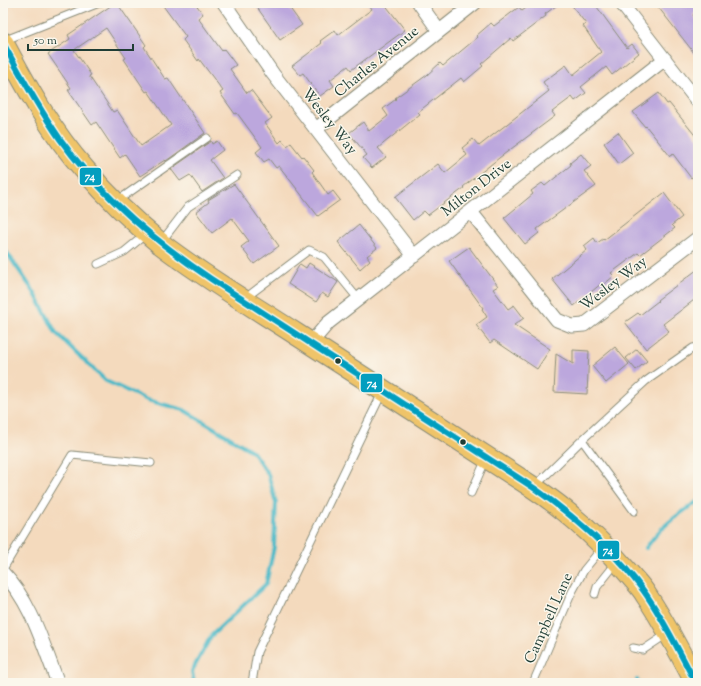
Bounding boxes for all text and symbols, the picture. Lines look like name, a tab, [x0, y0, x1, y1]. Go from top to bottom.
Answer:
street label: Charles Avenue	[330, 21, 424, 103]
scale bar	[28, 26, 133, 52]
text: 50 m	[33, 32, 57, 50]
street label: Wesley Way	[296, 84, 362, 160]
street label: Milton Drive	[438, 154, 516, 222]
line badge: 74	[79, 167, 102, 186]
text: 74	[85, 169, 96, 185]
street label: Wesley Way	[576, 252, 652, 317]
unlabelled marker	[333, 356, 343, 366]
line badge: 74	[360, 373, 383, 393]
text: 74	[367, 376, 378, 392]
unlabelled marker	[458, 437, 468, 447]
line badge: 74	[597, 540, 620, 560]
text: 74	[603, 543, 614, 559]
street label: Campbell Lane	[520, 570, 579, 667]

